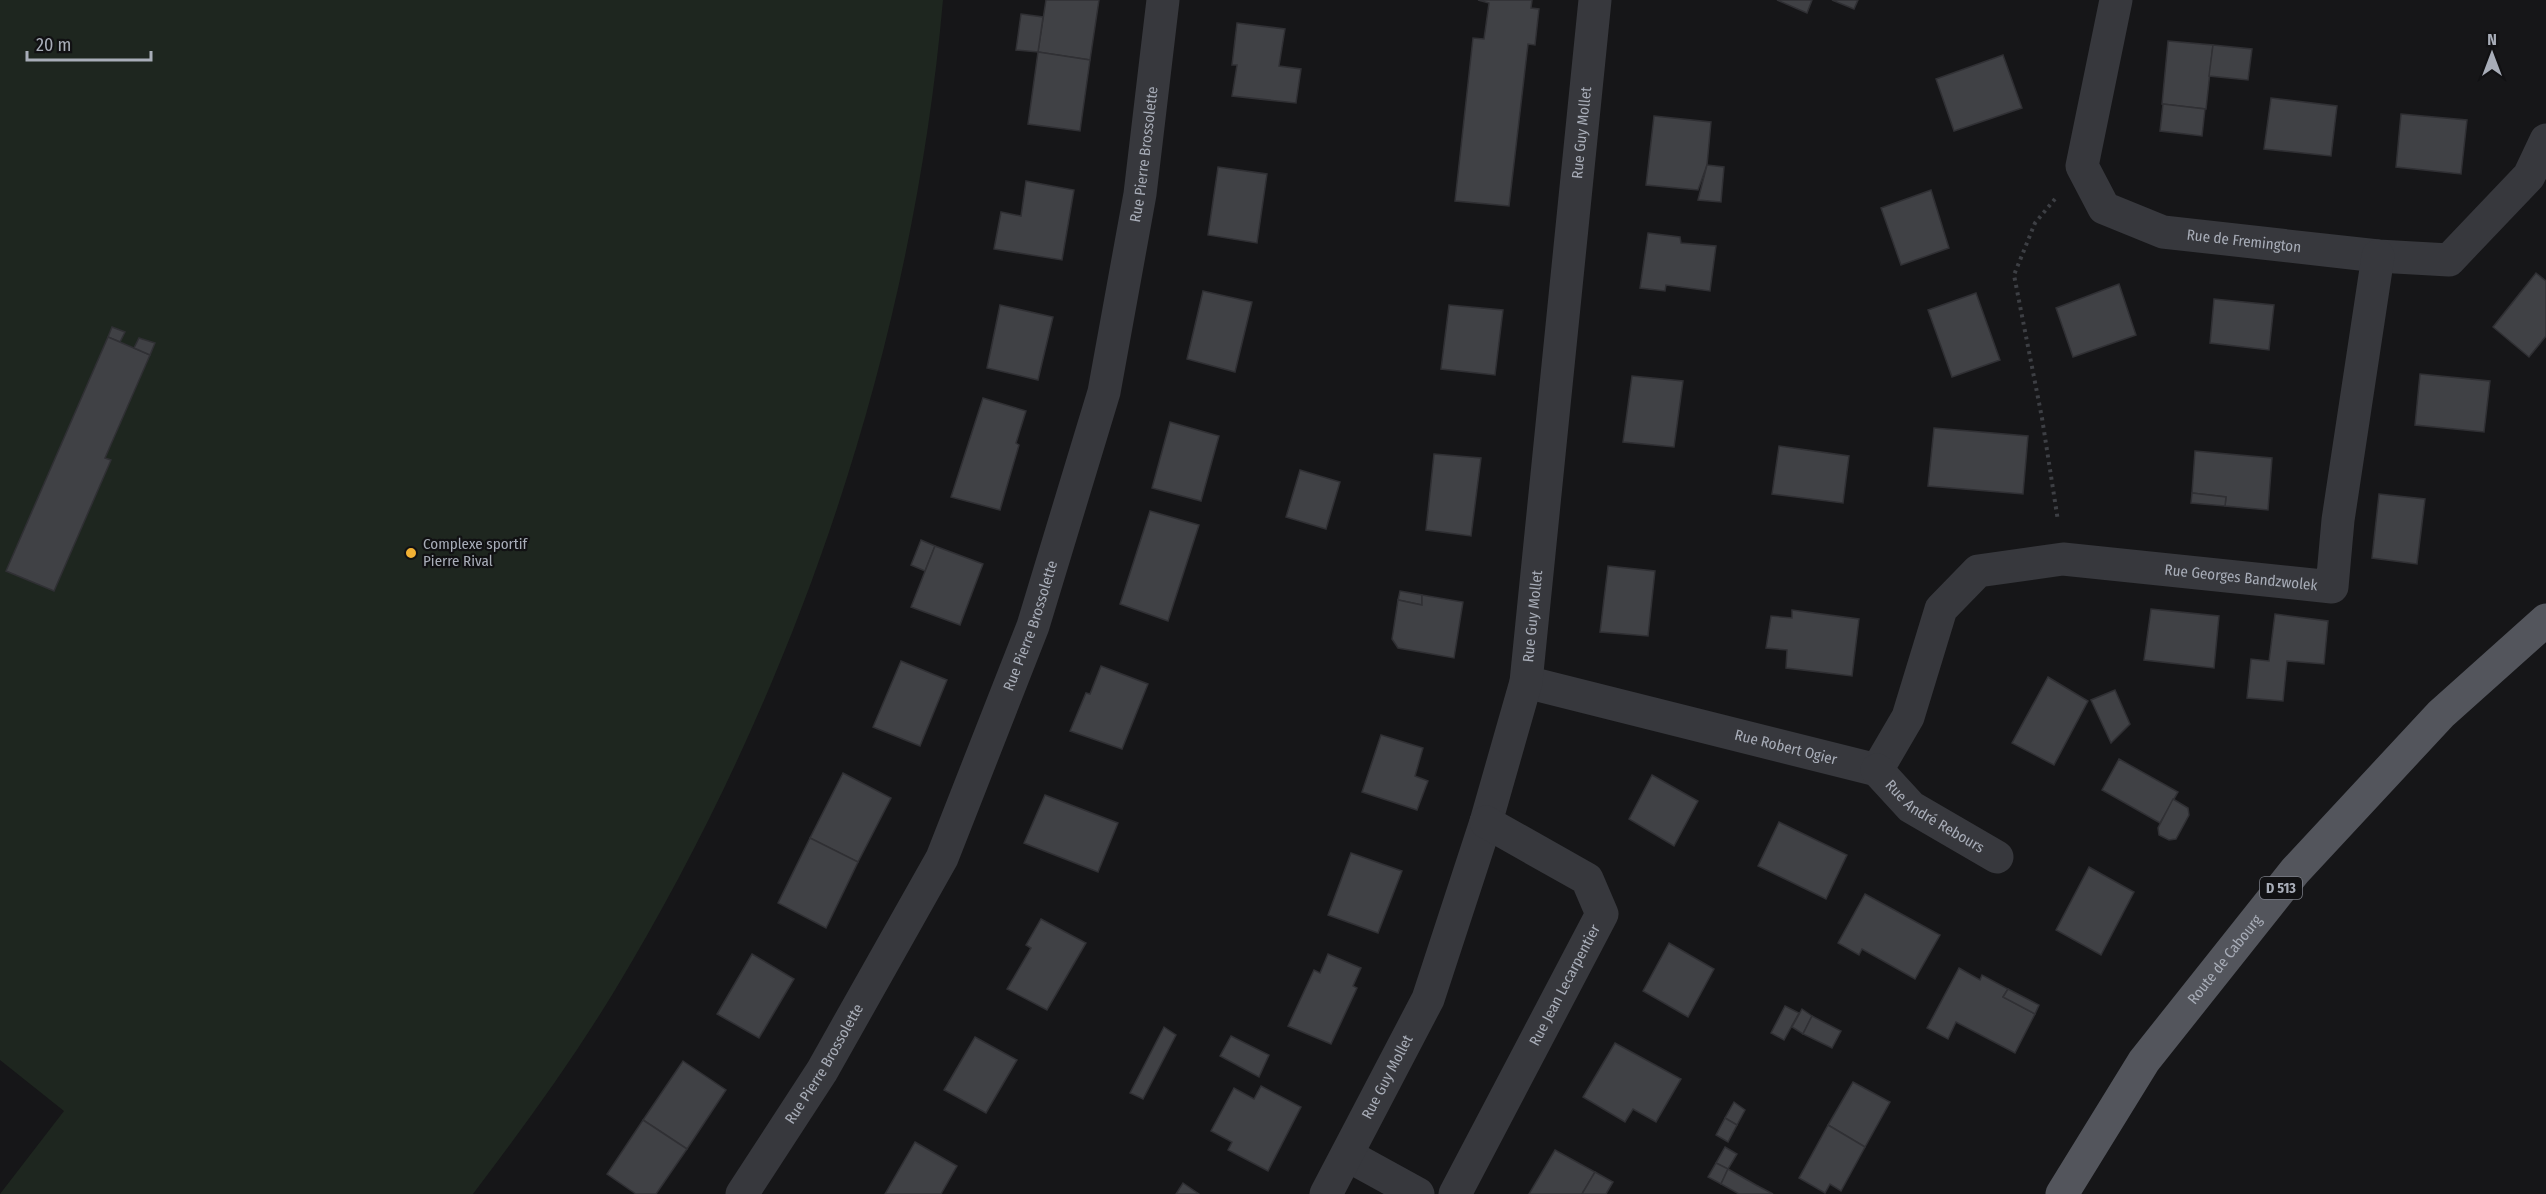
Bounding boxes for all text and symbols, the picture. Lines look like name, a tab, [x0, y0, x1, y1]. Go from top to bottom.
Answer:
scale bar	[27, 24, 152, 62]
north arrow	[2462, 24, 2522, 84]
text: N	[2487, 30, 2497, 49]
text: 20 m	[36, 34, 71, 56]
street label: Rue Pierre Brossolette	[1126, 85, 1162, 224]
street label: Rue Guy Mollet	[1568, 86, 1595, 180]
street label: Rue de Fremington	[2186, 226, 2302, 256]
place label: Complexe sportif Pierre Rival	[423, 535, 528, 570]
marker: Complexe sportif Pierre Rival	[404, 546, 418, 560]
street label: Rue Pierre Brossolette	[999, 558, 1061, 693]
street label: Rue Georges Bandzwolek	[2164, 561, 2318, 594]
street label: Rue Guy Mollet	[1519, 569, 1546, 663]
street label: Rue Robert Ogier	[1733, 726, 1840, 769]
street label: Rue André Rebours	[1881, 776, 1988, 857]
road number: D 513	[2260, 877, 2302, 899]
street label: Route de Cabourg	[2184, 911, 2266, 1008]
street label: Rue Jean Lecarpentier	[1525, 921, 1604, 1049]
street label: Rue Pierre Brossolette	[781, 1001, 867, 1127]
street label: Rue Guy Mollet	[1358, 1032, 1417, 1122]

